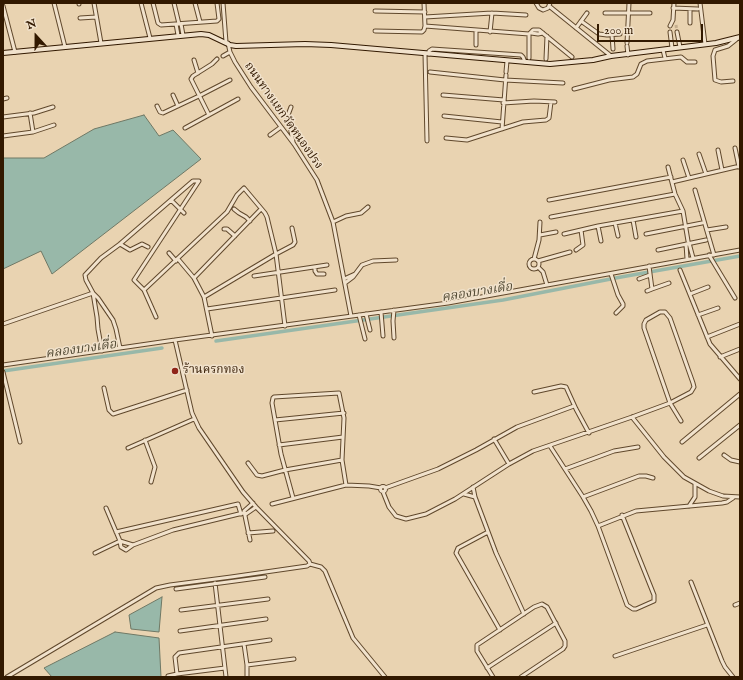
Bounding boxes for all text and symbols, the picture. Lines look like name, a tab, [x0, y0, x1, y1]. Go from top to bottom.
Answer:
north arrow	[16, 16, 56, 56]
scale bar	[599, 16, 705, 42]
text: N	[25, 17, 39, 33]
text: 200 m	[604, 23, 633, 38]
street label: ถนนทางแยกวัดหนองปรง	[241, 60, 325, 172]
water label: คลองบางเดื่อ	[441, 280, 513, 306]
water label: คลองบางเดื่อ	[45, 337, 117, 363]
place label: ร้านครกทอง	[183, 364, 244, 378]
marker: ร้านครกทอง	[170, 366, 180, 376]

